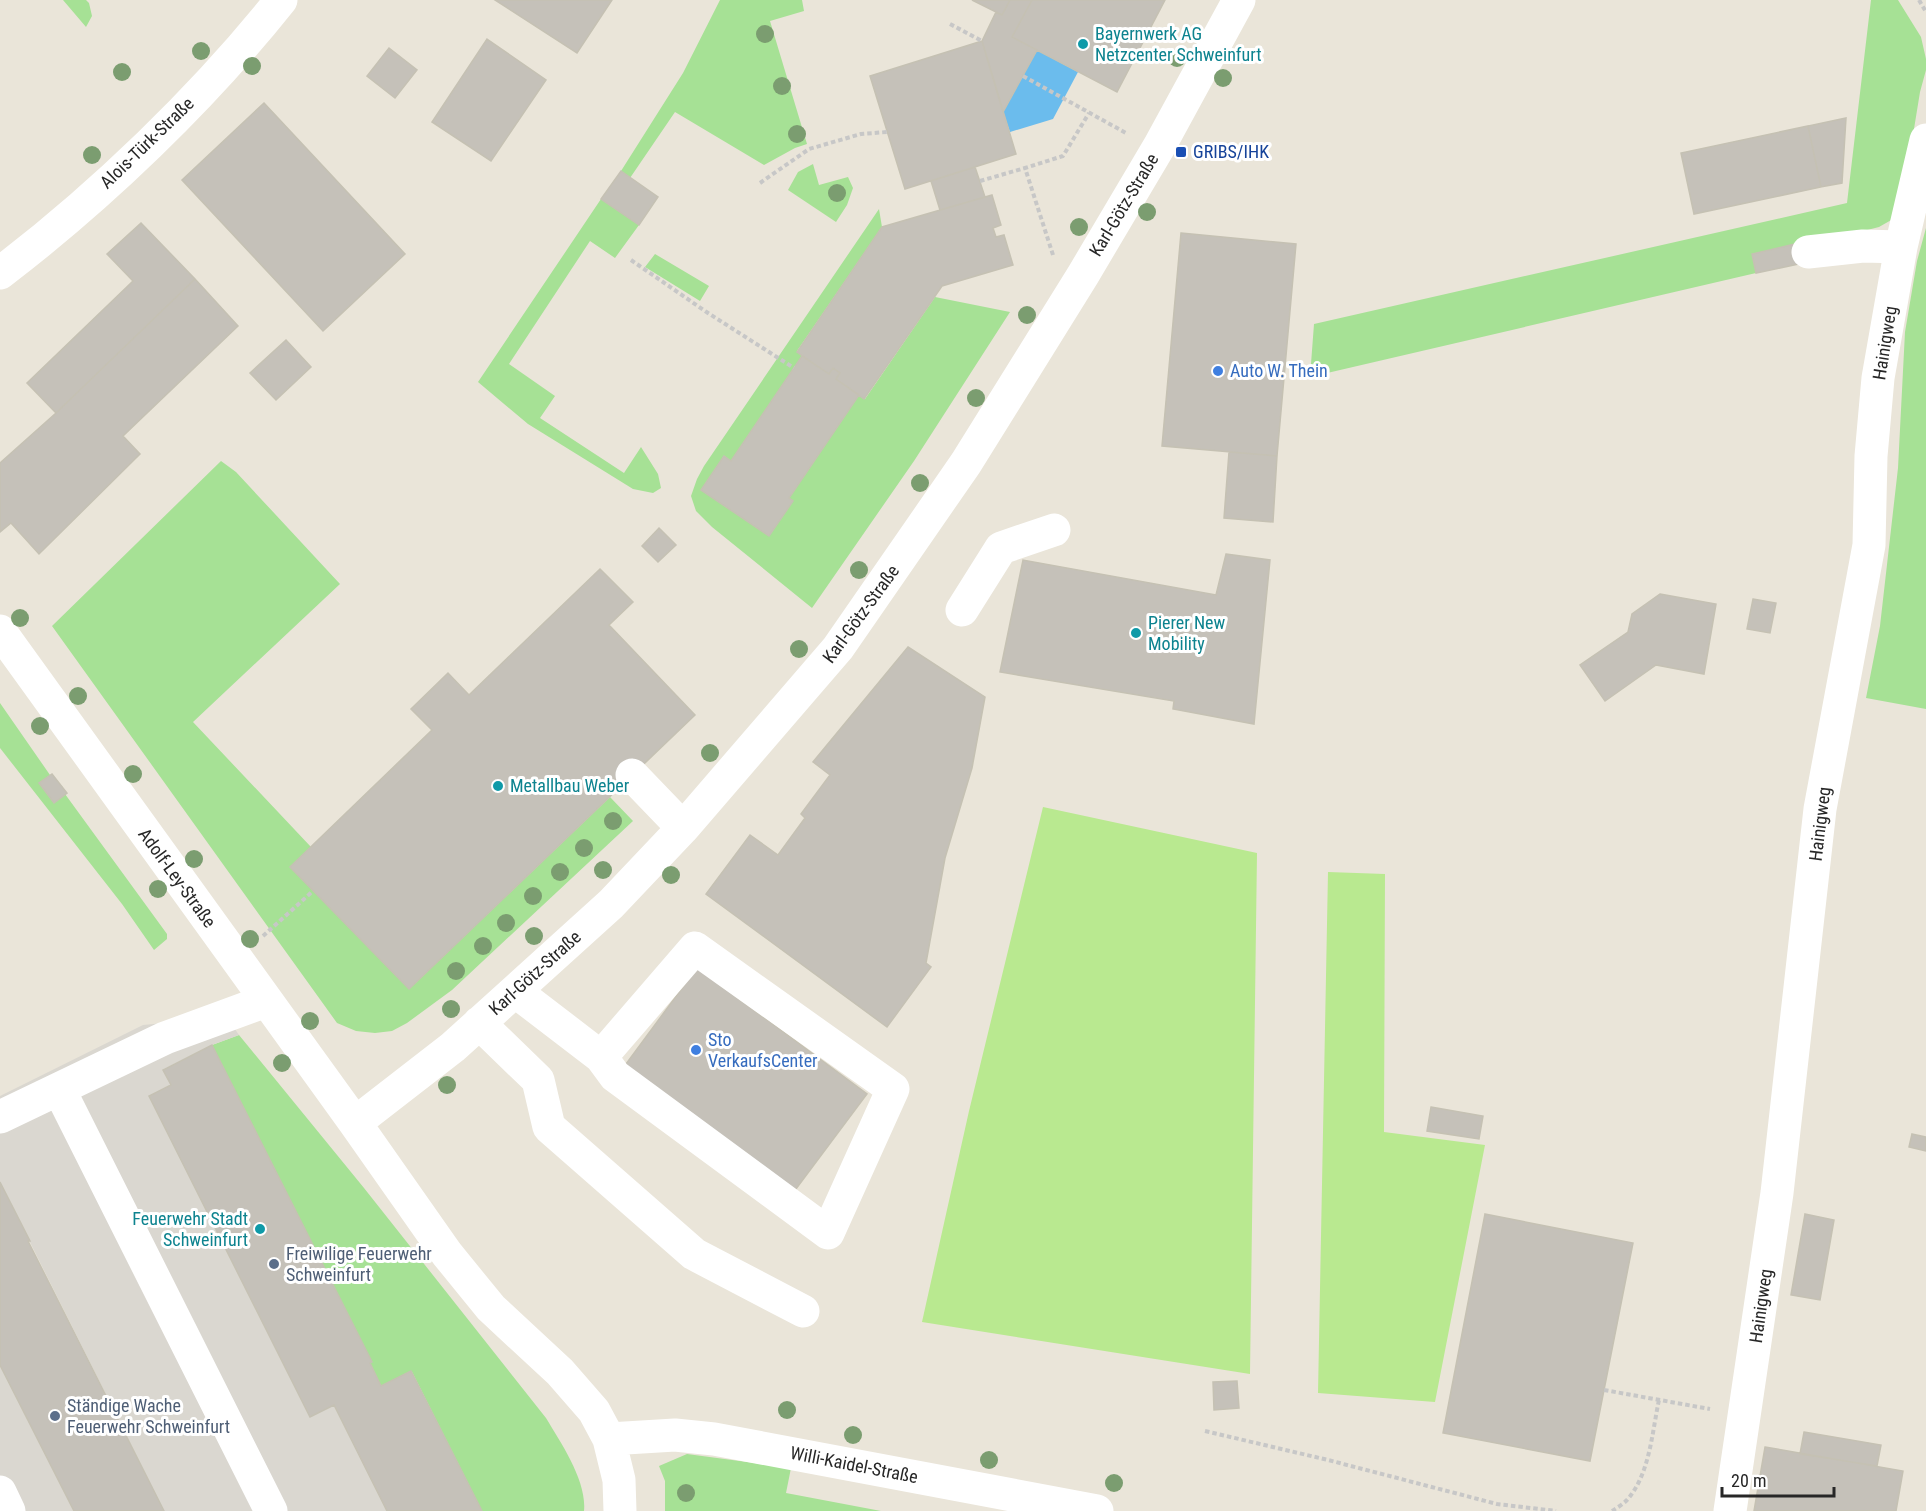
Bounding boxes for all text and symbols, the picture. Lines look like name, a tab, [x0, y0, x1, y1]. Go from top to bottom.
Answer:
place label: Bayernwerk AG Netzcenter Schweinfurt	[1095, 23, 1262, 65]
marker: Bayernwerk AG Netzcenter Schweinfurt	[1076, 37, 1090, 51]
street label: Alois-Türk-Straße	[96, 93, 198, 193]
place label: GRIBS/IHK	[1193, 141, 1269, 162]
marker: GRIBS/IHK	[1174, 145, 1188, 159]
street label: Karl-Götz-Straße	[1085, 150, 1162, 260]
street label: Hainigweg	[1868, 304, 1901, 381]
place label: Auto W. Thein	[1230, 360, 1328, 381]
marker: Auto W. Thein	[1211, 364, 1225, 378]
street label: Karl-Götz-Straße	[818, 561, 903, 667]
place label: Pierer New Mobility	[1148, 612, 1226, 654]
marker: Pierer New Mobility	[1129, 626, 1143, 640]
place label: Metallbau Weber	[510, 775, 630, 796]
marker: Metallbau Weber	[491, 779, 505, 793]
street label: Hainigweg	[1805, 786, 1834, 862]
street label: Adolf-Ley-Straße	[134, 824, 221, 932]
street label: Karl-Götz-Straße	[484, 926, 585, 1019]
place label: Sto VerkaufsCenter	[708, 1029, 818, 1071]
marker: Sto VerkaufsCenter	[689, 1043, 703, 1057]
place label: Feuerwehr Stadt Schweinfurt	[132, 1208, 248, 1250]
marker: Feuerwehr Stadt Schweinfurt	[253, 1222, 267, 1236]
place label: Freiwilige Feuerwehr Schweinfurt	[286, 1243, 432, 1285]
marker: Freiwilige Feuerwehr Schweinfurt	[267, 1257, 281, 1271]
street label: Hainigweg	[1745, 1268, 1776, 1344]
place label: Ständige Wache Feuerwehr Schweinfurt	[67, 1395, 230, 1437]
marker: Ständige Wache Feuerwehr Schweinfurt	[48, 1409, 62, 1423]
street label: Willi-Kaidel-Straße	[789, 1442, 920, 1487]
scale bar	[1722, 1460, 1834, 1498]
text: 20 m	[1731, 1470, 1766, 1491]

